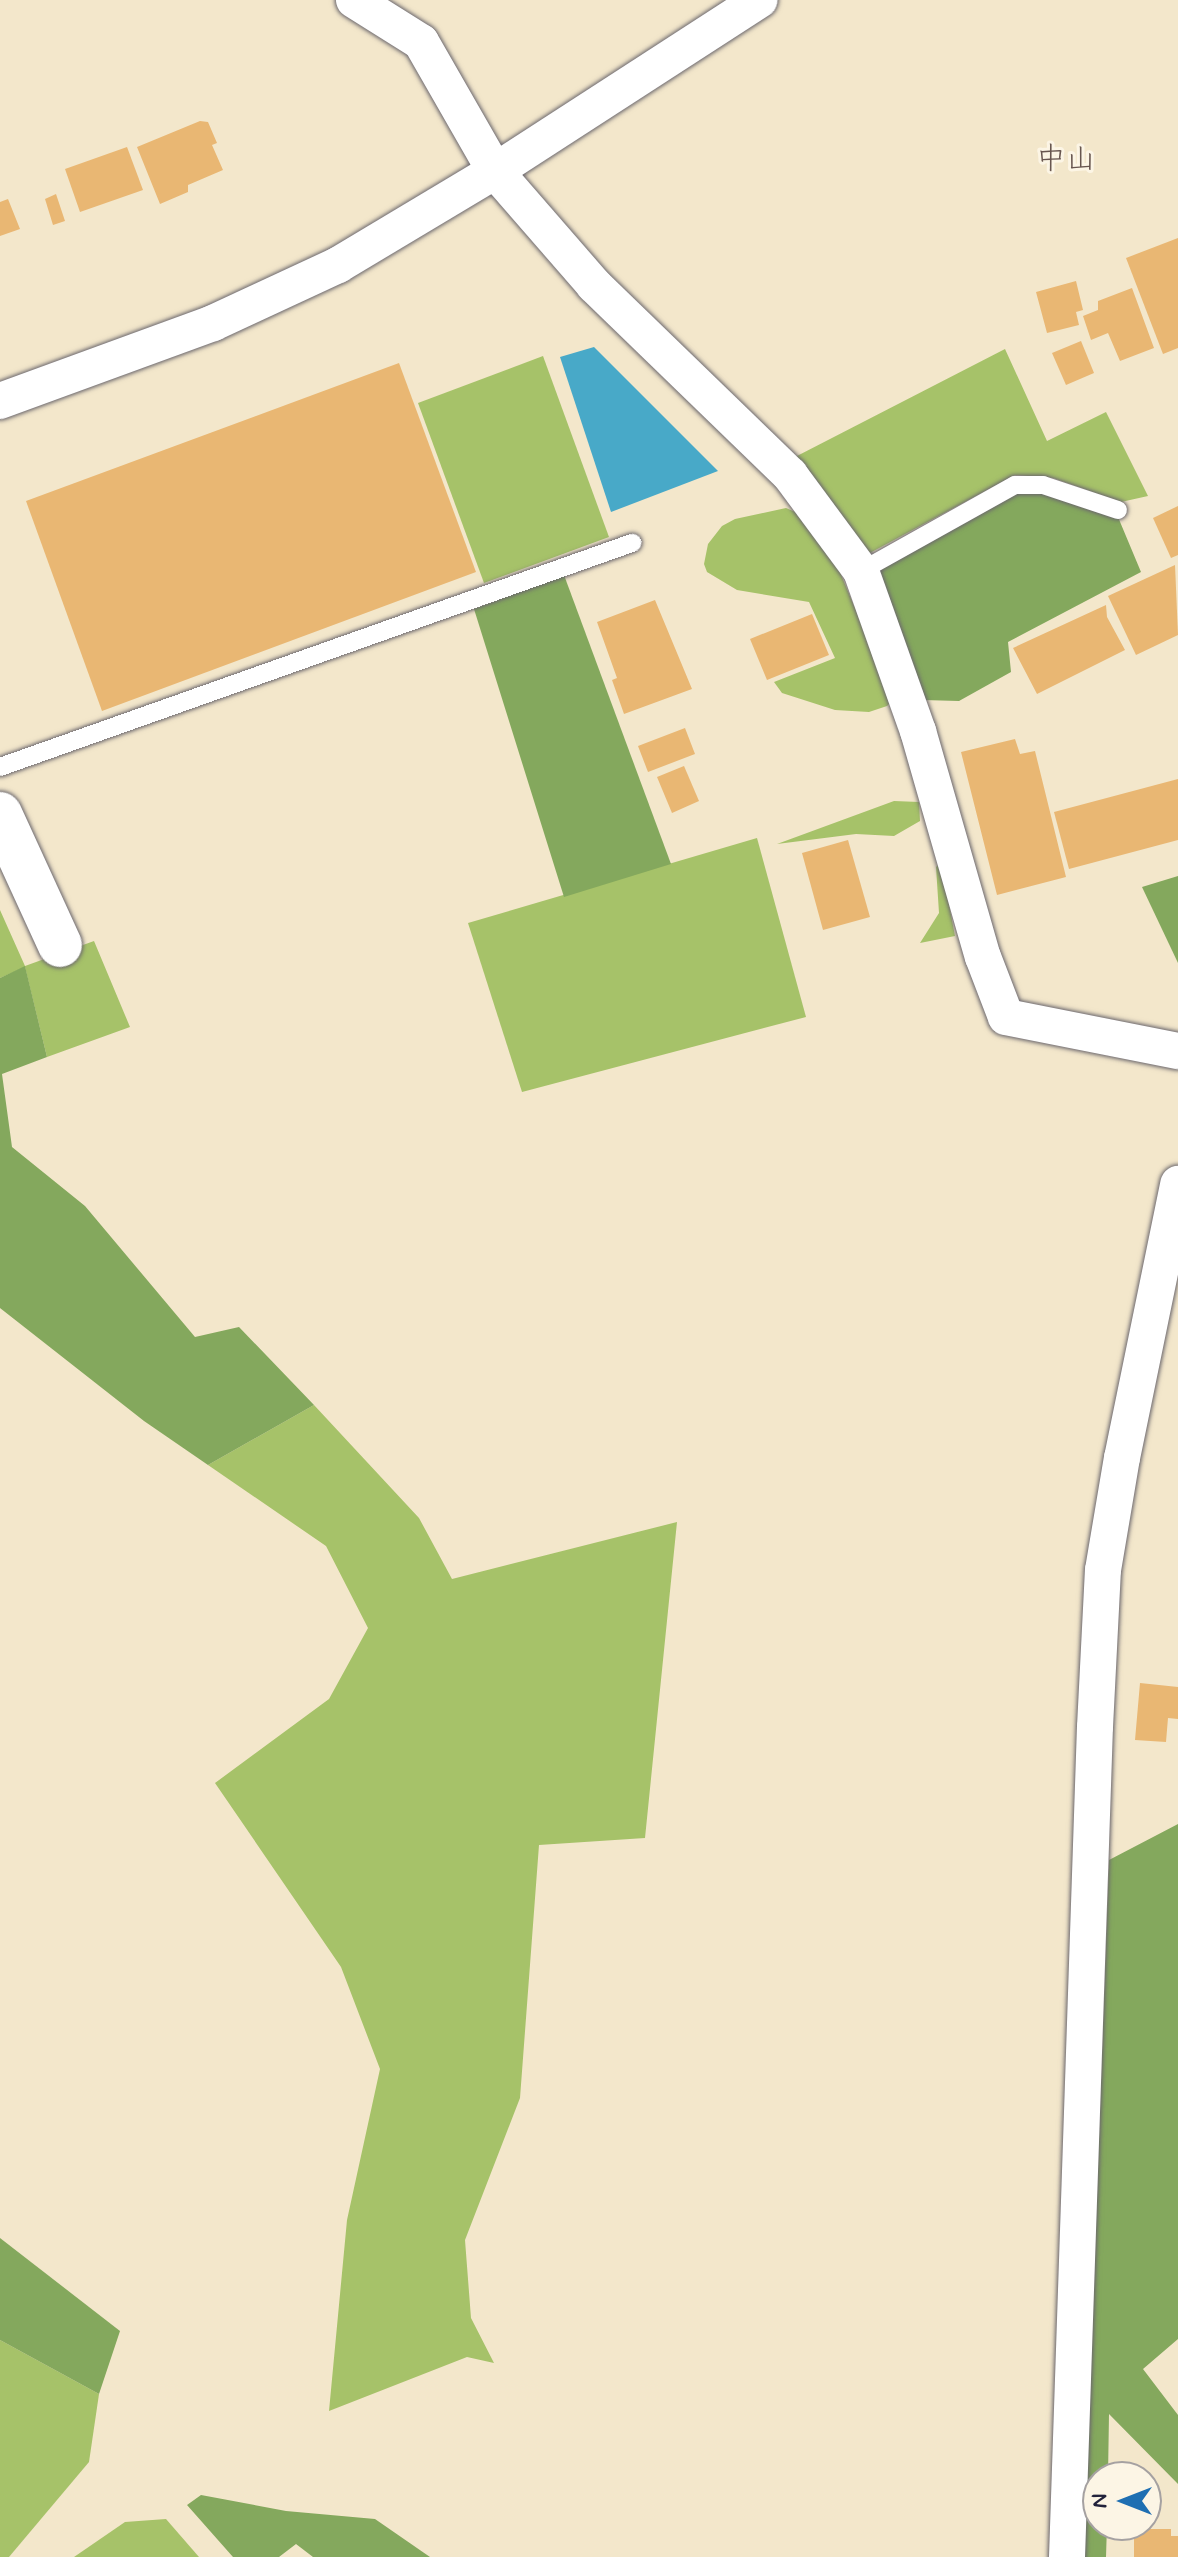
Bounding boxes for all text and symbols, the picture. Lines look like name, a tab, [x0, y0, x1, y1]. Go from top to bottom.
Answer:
district label: 中山	[1036, 142, 1096, 178]
north arrow	[1082, 2461, 1162, 2541]
text: N	[1086, 2494, 1114, 2508]

